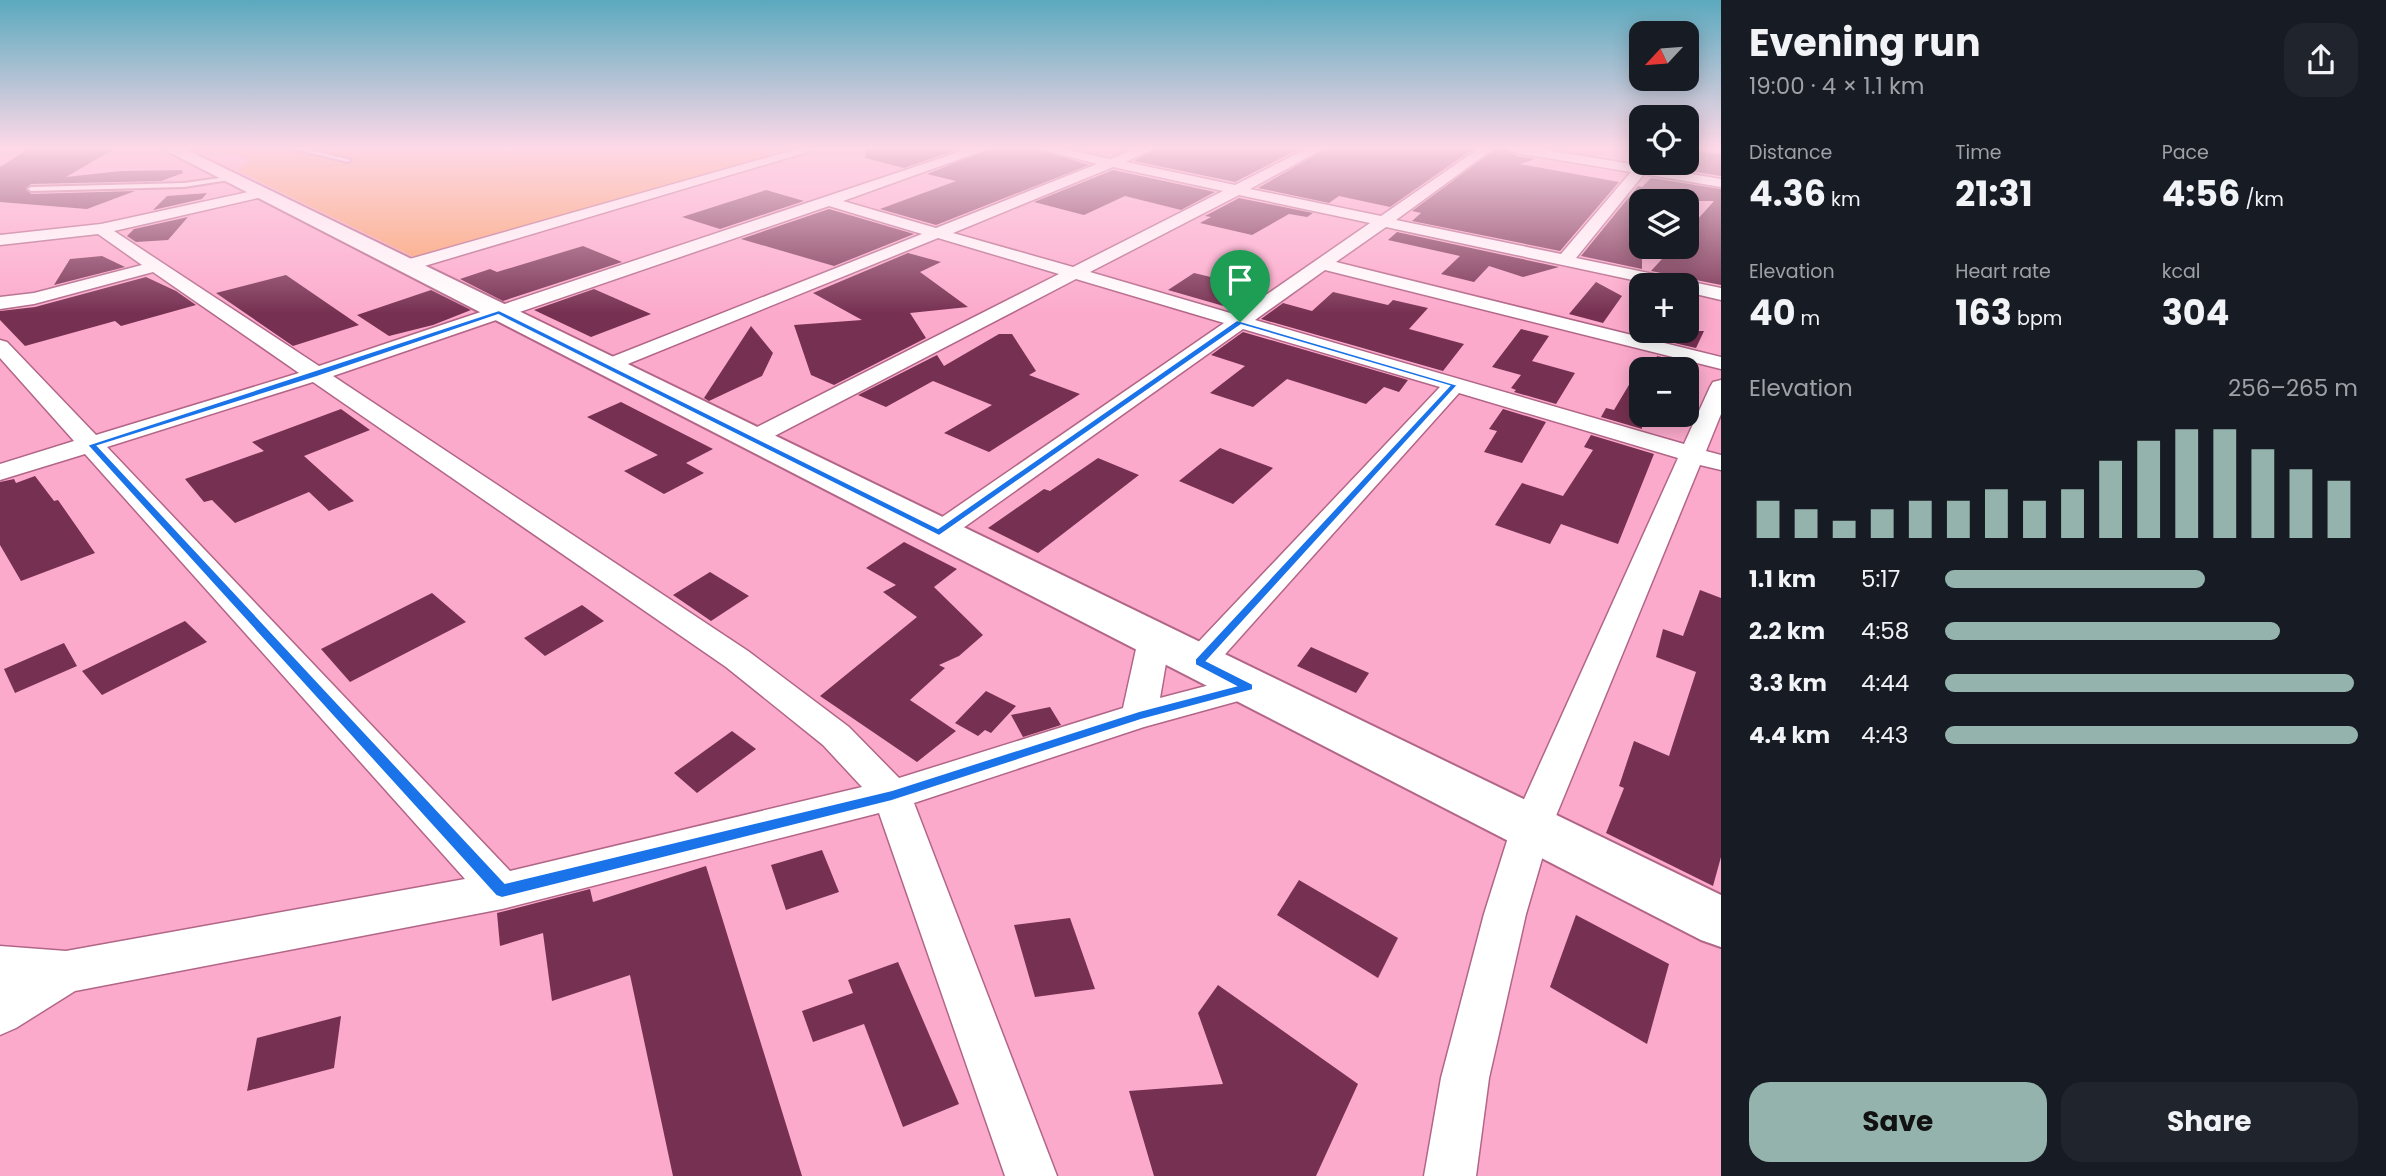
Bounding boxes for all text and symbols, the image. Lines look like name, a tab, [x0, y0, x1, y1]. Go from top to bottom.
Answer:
text: Evening run	[1749, 16, 1981, 69]
north arrow	[1629, 21, 1699, 91]
map controls	[1629, 21, 1699, 427]
button: share	[2284, 23, 2358, 97]
text: 19:00 · 4 × 1.1 km	[1749, 70, 1925, 102]
button: locate	[1629, 105, 1699, 175]
text: Distance	[1749, 139, 1832, 166]
text: Time	[1955, 139, 2002, 166]
text: Pace	[2162, 139, 2209, 166]
text: 4.36	[1749, 169, 1826, 218]
text: 21:31	[1955, 169, 2033, 218]
text: 4:56	[2162, 169, 2240, 218]
text: km	[1826, 186, 1860, 213]
text: /km	[2240, 186, 2284, 213]
button: layers	[1629, 189, 1699, 259]
pin	[1210, 250, 1270, 322]
text: Elevation	[1749, 258, 1835, 285]
text: Heart rate	[1955, 258, 2051, 285]
text: kcal	[2162, 258, 2201, 285]
icon: arrive	[1221, 261, 1259, 299]
button: +	[1629, 273, 1699, 343]
text: 40	[1749, 288, 1796, 337]
text: 163	[1955, 288, 2012, 337]
text: 304	[2162, 288, 2229, 337]
text: m	[1796, 305, 1820, 332]
text: bpm	[2012, 305, 2062, 332]
button: −	[1629, 357, 1699, 427]
text: Elevation	[1749, 372, 1853, 404]
text: 256–265 m	[2228, 372, 2358, 404]
text: 1.1 km	[1749, 563, 1816, 595]
text: 5:17	[1861, 563, 1900, 595]
text: 2.2 km	[1749, 615, 1825, 647]
text: 4:58	[1861, 615, 1909, 647]
text: 3.3 km	[1749, 667, 1827, 699]
text: 4:44	[1861, 667, 1909, 699]
text: 4.4 km	[1749, 719, 1830, 751]
text: 4:43	[1861, 719, 1908, 751]
button: Save	[1749, 1082, 2047, 1162]
button: Share	[2061, 1082, 2358, 1162]

